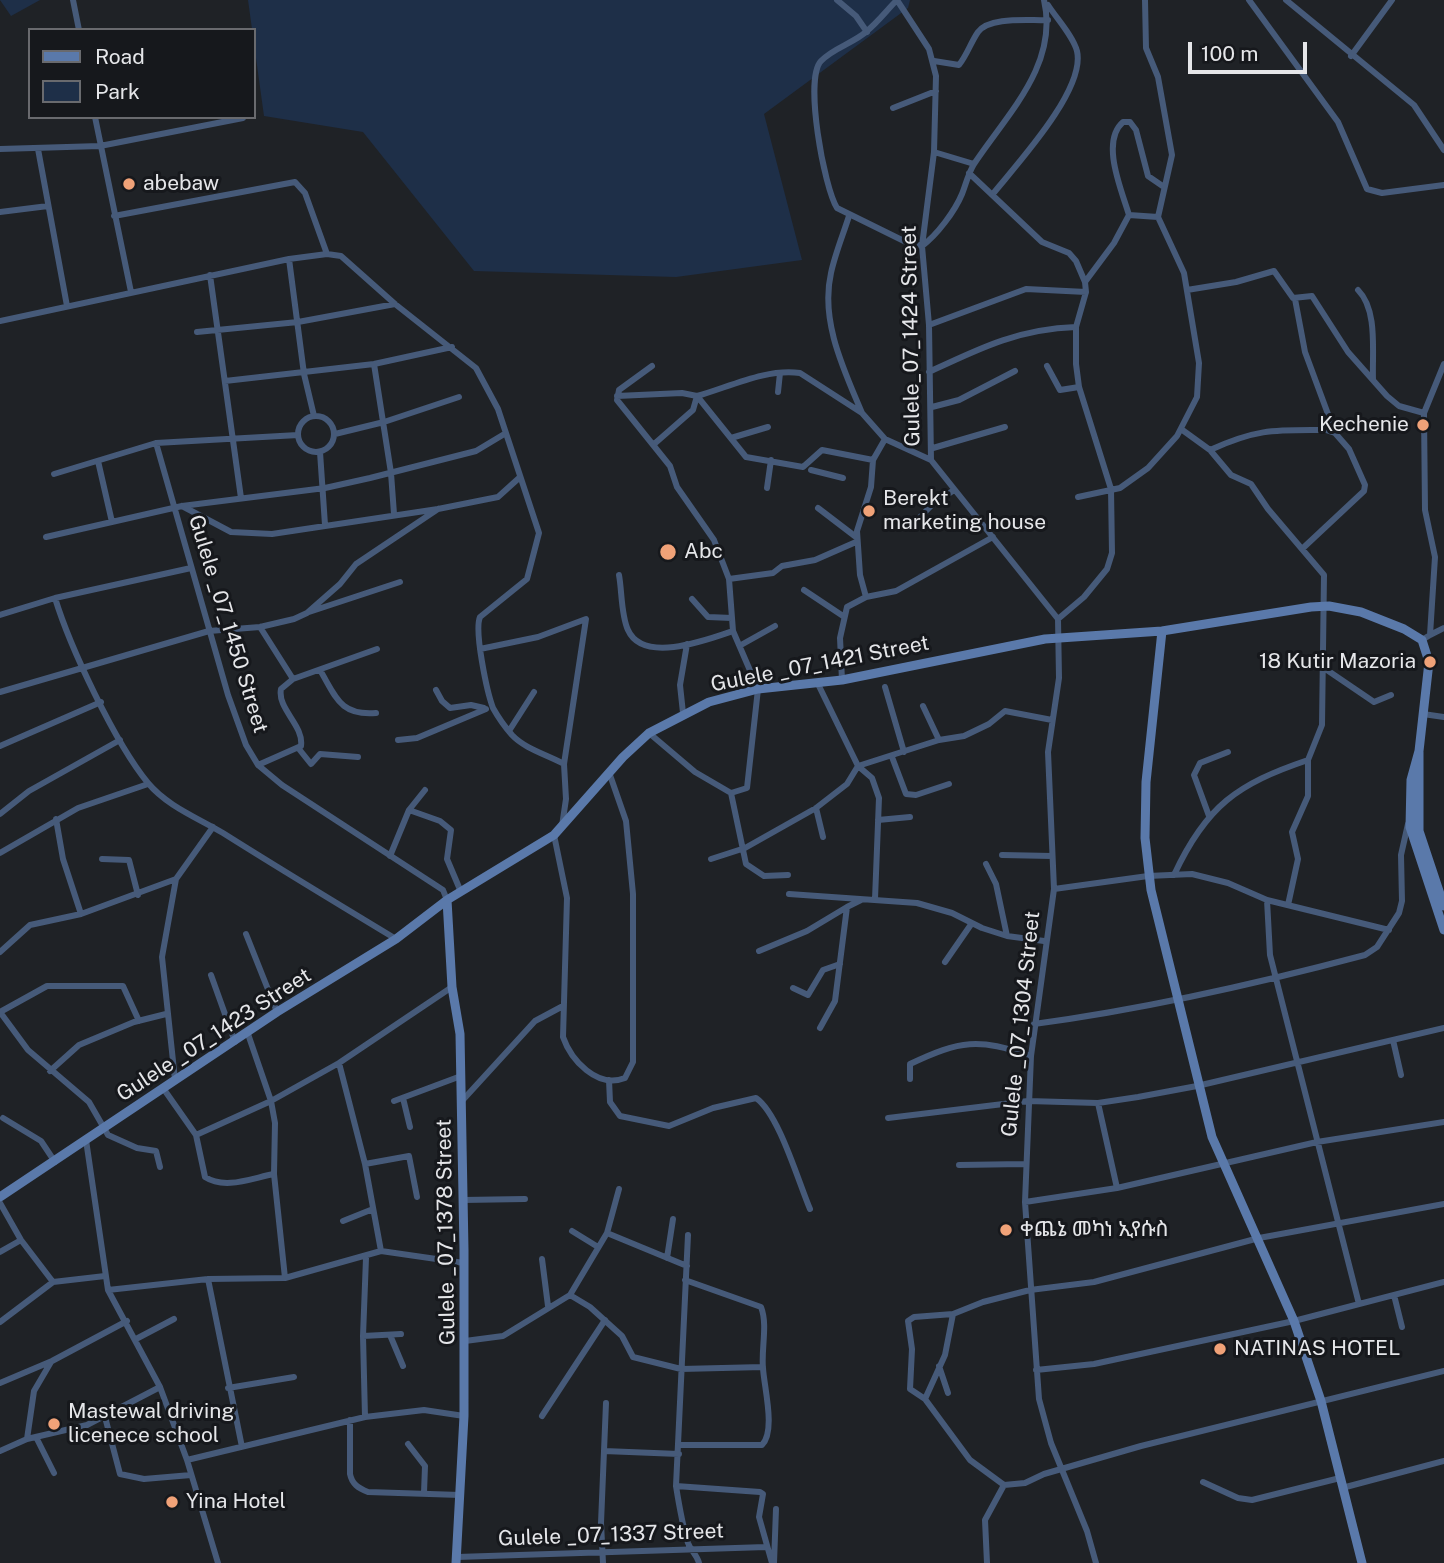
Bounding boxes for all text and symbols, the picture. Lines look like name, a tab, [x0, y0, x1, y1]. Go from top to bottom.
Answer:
legend	[28, 28, 256, 119]
scale bar	[1192, 28, 1311, 72]
text: 100 m	[1201, 41, 1258, 66]
text: Road	[95, 44, 145, 69]
text: Park	[95, 79, 140, 104]
place label: abebaw	[143, 171, 219, 197]
marker: abebaw	[121, 176, 137, 192]
street label: Gulele_07_1424 Street	[896, 225, 926, 447]
place label: Kechenie	[1319, 412, 1409, 438]
marker: Kechenie	[1415, 417, 1431, 433]
place label: Berekt marketing house	[883, 486, 1046, 536]
marker: Berekt marketing house	[861, 503, 877, 519]
street label: Gulele _07_1450 Street	[183, 512, 273, 736]
place label: Abc	[684, 539, 723, 565]
marker: Abc	[658, 542, 678, 562]
street label: Gulele _07_1421 Street	[709, 630, 931, 698]
place label: 18 Kutir Mazoria	[1259, 649, 1416, 675]
marker: 18 Kutir Mazoria	[1422, 654, 1438, 670]
street label: Gulele _07_1304 Street	[997, 910, 1045, 1138]
street label: Gulele _07_1423 Street	[112, 963, 316, 1107]
street label: Gulele _07_1378 Street	[431, 1119, 461, 1345]
place label: ቀጨኔ መካነ ኢየሱስ	[1020, 1217, 1169, 1243]
marker: ቀጨኔ መካነ ኢየሱስ	[998, 1222, 1014, 1238]
place label: NATINAS HOTEL	[1234, 1336, 1400, 1362]
marker: NATINAS HOTEL	[1212, 1341, 1228, 1357]
place label: Mastewal driving licenece school	[68, 1399, 234, 1449]
marker: Mastewal driving licenece school	[46, 1416, 62, 1432]
place label: Yina Hotel	[186, 1489, 286, 1515]
marker: Yina Hotel	[164, 1494, 180, 1510]
street label: Gulele _07_1337 Street	[498, 1518, 724, 1552]

